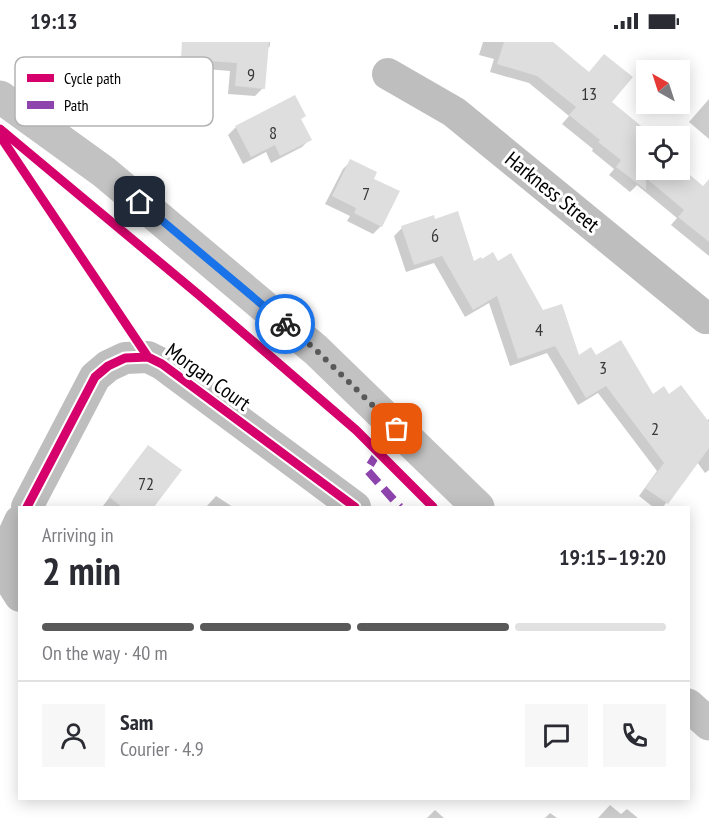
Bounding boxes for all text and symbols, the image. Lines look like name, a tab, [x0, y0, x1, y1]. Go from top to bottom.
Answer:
text: 19:13	[30, 7, 78, 35]
legend	[15, 57, 213, 126]
north arrow	[636, 60, 690, 114]
map controls	[636, 60, 690, 180]
house number: 9	[247, 63, 255, 86]
text: Cycle path	[64, 68, 121, 88]
house number: 13	[581, 82, 597, 105]
text: Path	[64, 95, 89, 115]
house number: 8	[269, 121, 277, 144]
button: locate	[636, 126, 690, 180]
street label: Harkness Street	[500, 145, 605, 238]
pin	[114, 176, 165, 227]
house number: 7	[362, 182, 370, 205]
icon: home	[123, 185, 156, 218]
house number: 6	[431, 224, 439, 247]
courier	[255, 294, 315, 354]
icon: bike	[269, 308, 302, 341]
house number: 4	[535, 318, 543, 341]
street label: Morgan Court	[160, 337, 256, 417]
house number: 3	[599, 356, 607, 379]
pin	[371, 403, 422, 454]
icon: bag	[380, 412, 413, 445]
house number: 2	[651, 417, 659, 440]
house number: 72	[138, 472, 154, 495]
text: Arriving in	[42, 522, 114, 548]
text: 19:15–19:20	[559, 543, 666, 571]
text: 2 min	[42, 545, 121, 596]
text: On the way · 40 m	[42, 640, 168, 666]
button: person	[42, 704, 105, 767]
button: chat	[525, 704, 588, 767]
button: phone	[603, 704, 666, 767]
text: Sam	[120, 708, 153, 736]
text: Courier · 4.9	[120, 736, 204, 762]

